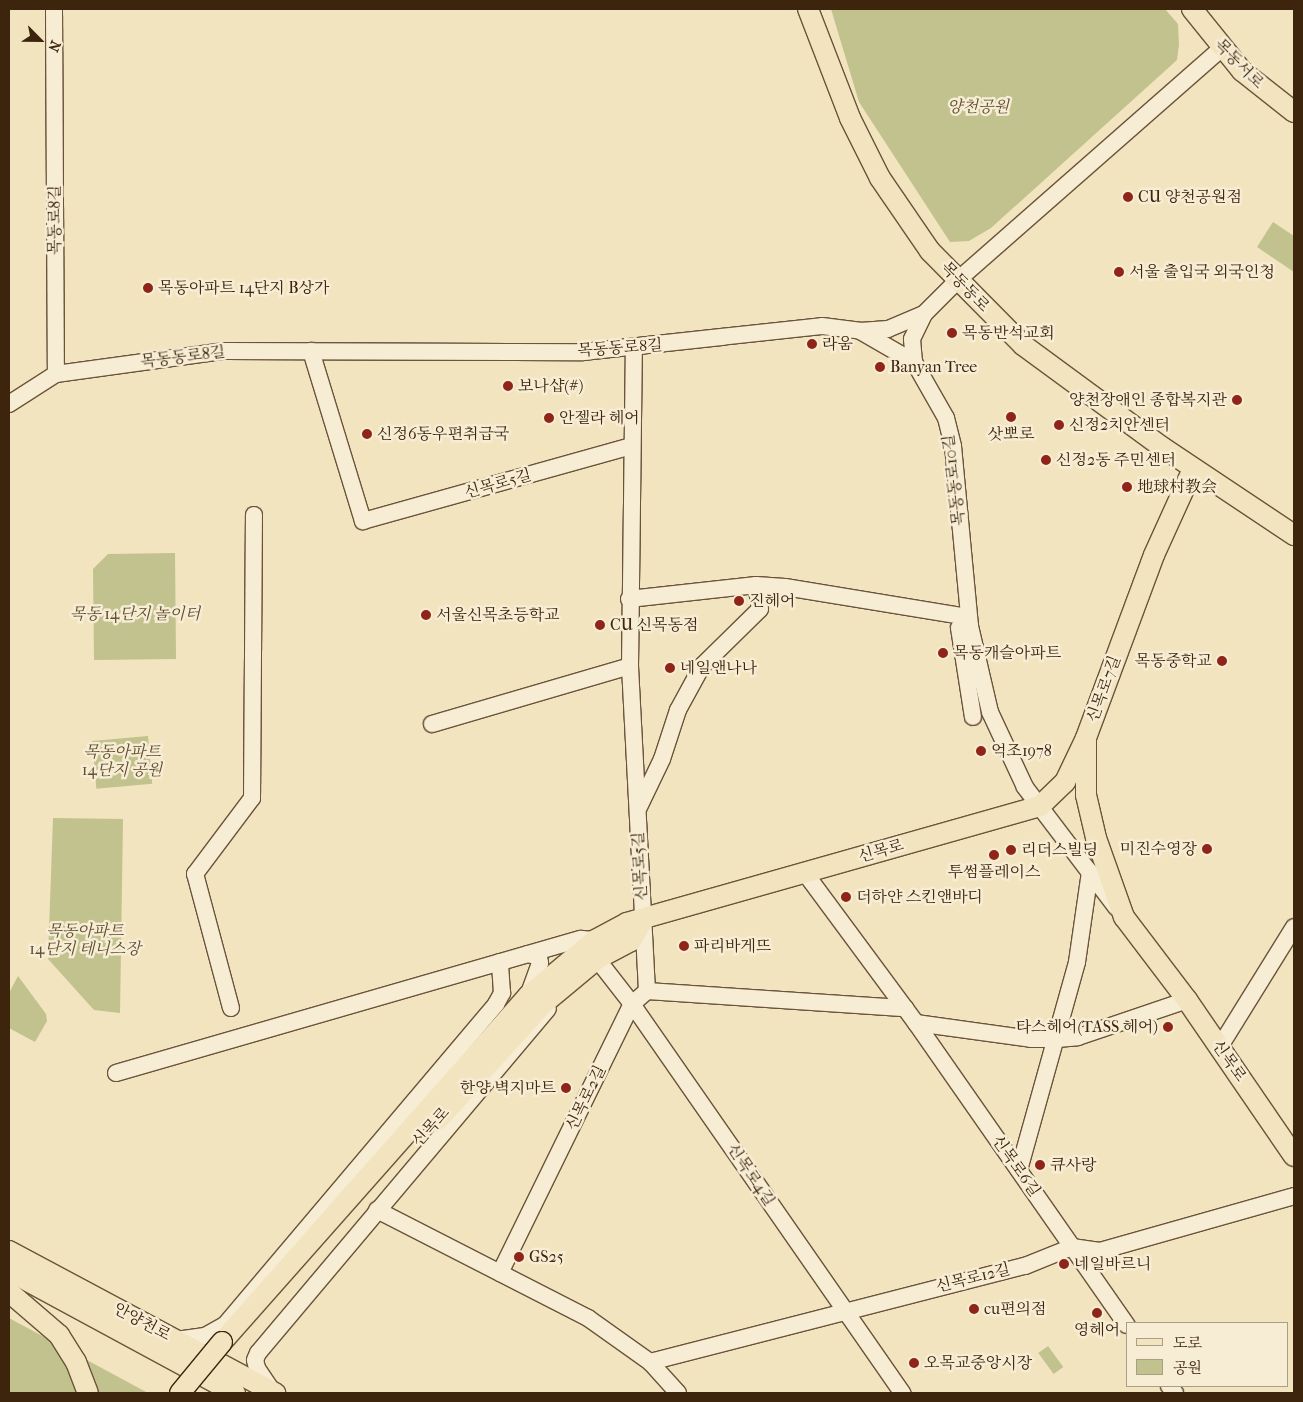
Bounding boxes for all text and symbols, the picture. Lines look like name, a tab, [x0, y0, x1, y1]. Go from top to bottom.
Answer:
north arrow	[15, 15, 65, 65]
street label: 목동서로	[1210, 35, 1268, 93]
text: N	[44, 38, 64, 54]
park label: 양천공원	[947, 97, 1009, 117]
street label: 목동로8길	[45, 185, 65, 255]
place label: CU 양천공원점	[1138, 187, 1242, 207]
marker: CU 양천공원점	[1122, 191, 1134, 203]
street label: 목동동로	[937, 258, 993, 316]
place label: 서울 출입국 외국인청	[1129, 262, 1275, 282]
marker: 서울 출입국 외국인청	[1113, 266, 1125, 278]
place label: 목동아파트 14단지 B상가	[158, 278, 330, 298]
marker: 목동아파트 14단지 B상가	[142, 282, 154, 294]
place label: 목동반석교회	[962, 323, 1055, 343]
marker: 목동반석교회	[946, 327, 958, 339]
place label: 라움	[822, 334, 853, 354]
street label: 목동동로8길	[577, 335, 663, 361]
marker: 라움	[806, 338, 818, 350]
street label: 목동동로8길	[139, 342, 227, 372]
place label: Banyan Tree	[890, 357, 977, 377]
marker: Banyan Tree	[874, 361, 886, 373]
place label: 보나샵(#)	[518, 376, 583, 396]
marker: 보나샵(#)	[502, 380, 514, 392]
place label: 양천장애인 종합복지관	[1069, 390, 1227, 410]
marker: 양천장애인 종합복지관	[1231, 394, 1243, 406]
place label: 안젤라 헤어	[559, 408, 640, 428]
marker: 삿뽀로	[1005, 411, 1017, 423]
marker: 안젤라 헤어	[543, 412, 555, 424]
place label: 신정2치안센터	[1069, 415, 1170, 435]
marker: 신정2치안센터	[1053, 419, 1065, 431]
place label: 신정6동우편취급국	[377, 424, 509, 444]
place label: 삿뽀로	[988, 424, 1034, 444]
marker: 신정6동우편취급국	[361, 428, 373, 440]
street label: 목동동로10길	[939, 433, 969, 527]
place label: 신정2동 주민센터	[1056, 450, 1176, 470]
marker: 신정2동 주민센터	[1040, 454, 1052, 466]
street label: 신목로5길	[462, 465, 534, 503]
place label: 地球村教会	[1137, 477, 1217, 497]
marker: 地球村教会	[1121, 481, 1133, 493]
place label: 진헤어	[749, 591, 795, 611]
marker: 진헤어	[733, 595, 745, 607]
park label: 목동 14단지 놀이터	[70, 604, 200, 624]
place label: 서울신목초등학교	[436, 605, 560, 625]
marker: 서울신목초등학교	[420, 609, 432, 621]
place label: CU 신목동점	[610, 615, 698, 635]
marker: CU 신목동점	[594, 619, 606, 631]
place label: 목동캐슬아파트	[953, 643, 1061, 663]
marker: 목동캐슬아파트	[937, 647, 949, 659]
place label: 목동중학교	[1135, 651, 1212, 671]
street label: 신목로7길	[1083, 653, 1125, 725]
marker: 목동중학교	[1216, 655, 1228, 667]
place label: 네일앤나나	[680, 658, 757, 678]
marker: 네일앤나나	[664, 662, 676, 674]
place label: 억조1978	[991, 741, 1052, 761]
park label: 목동아파트 14단지 공원	[82, 742, 162, 780]
marker: 억조1978	[975, 745, 987, 757]
street label: 신목로5길	[629, 831, 651, 901]
street label: 신목로	[856, 835, 906, 867]
place label: 미진수영장	[1120, 839, 1197, 859]
place label: 리더스빌딩	[1021, 840, 1098, 860]
marker: 미진수영장	[1201, 843, 1213, 855]
marker: 리더스빌딩	[1005, 844, 1017, 856]
marker: 투썸플레이스	[988, 849, 1000, 861]
place label: 투썸플레이스	[948, 862, 1040, 882]
place label: 더하얀 스킨앤바디	[856, 887, 983, 907]
marker: 더하얀 스킨앤바디	[840, 891, 852, 903]
park label: 목동아파트 14단지 테니스장	[29, 921, 141, 959]
place label: 파리바게뜨	[694, 936, 771, 956]
marker: 파리바게뜨	[678, 940, 690, 952]
place label: 타스헤어(TASS 헤어)	[1016, 1017, 1158, 1037]
marker: 타스헤어(TASS 헤어)	[1162, 1021, 1174, 1033]
street label: 신목로	[1208, 1037, 1250, 1085]
street label: 신목로2길	[562, 1062, 610, 1134]
place label: 한양 벽지마트	[460, 1078, 556, 1098]
marker: 한양 벽지마트	[560, 1082, 572, 1094]
street label: 신목로	[408, 1103, 454, 1151]
street label: 신목로6길	[988, 1132, 1044, 1200]
street label: 신목로4길	[723, 1140, 779, 1210]
place label: 큐사랑	[1050, 1155, 1096, 1175]
marker: 큐사랑	[1034, 1159, 1046, 1171]
place label: GS25	[529, 1247, 564, 1267]
marker: GS25	[513, 1251, 525, 1263]
place label: 네일바르니	[1074, 1254, 1151, 1274]
marker: 네일바르니	[1058, 1258, 1070, 1270]
street label: 신목로12길	[934, 1260, 1012, 1296]
street label: 안양천로	[110, 1299, 174, 1345]
place label: cu편의점	[984, 1299, 1046, 1319]
marker: cu편의점	[968, 1303, 980, 1315]
marker: 영헤어	[1091, 1307, 1103, 1319]
place label: 영헤어	[1074, 1320, 1120, 1340]
legend	[1126, 1322, 1288, 1387]
text: 도로	[1173, 1334, 1202, 1352]
place label: 오목교중앙시장	[924, 1353, 1032, 1373]
marker: 오목교중앙시장	[908, 1357, 920, 1369]
text: 공원	[1173, 1359, 1202, 1377]

